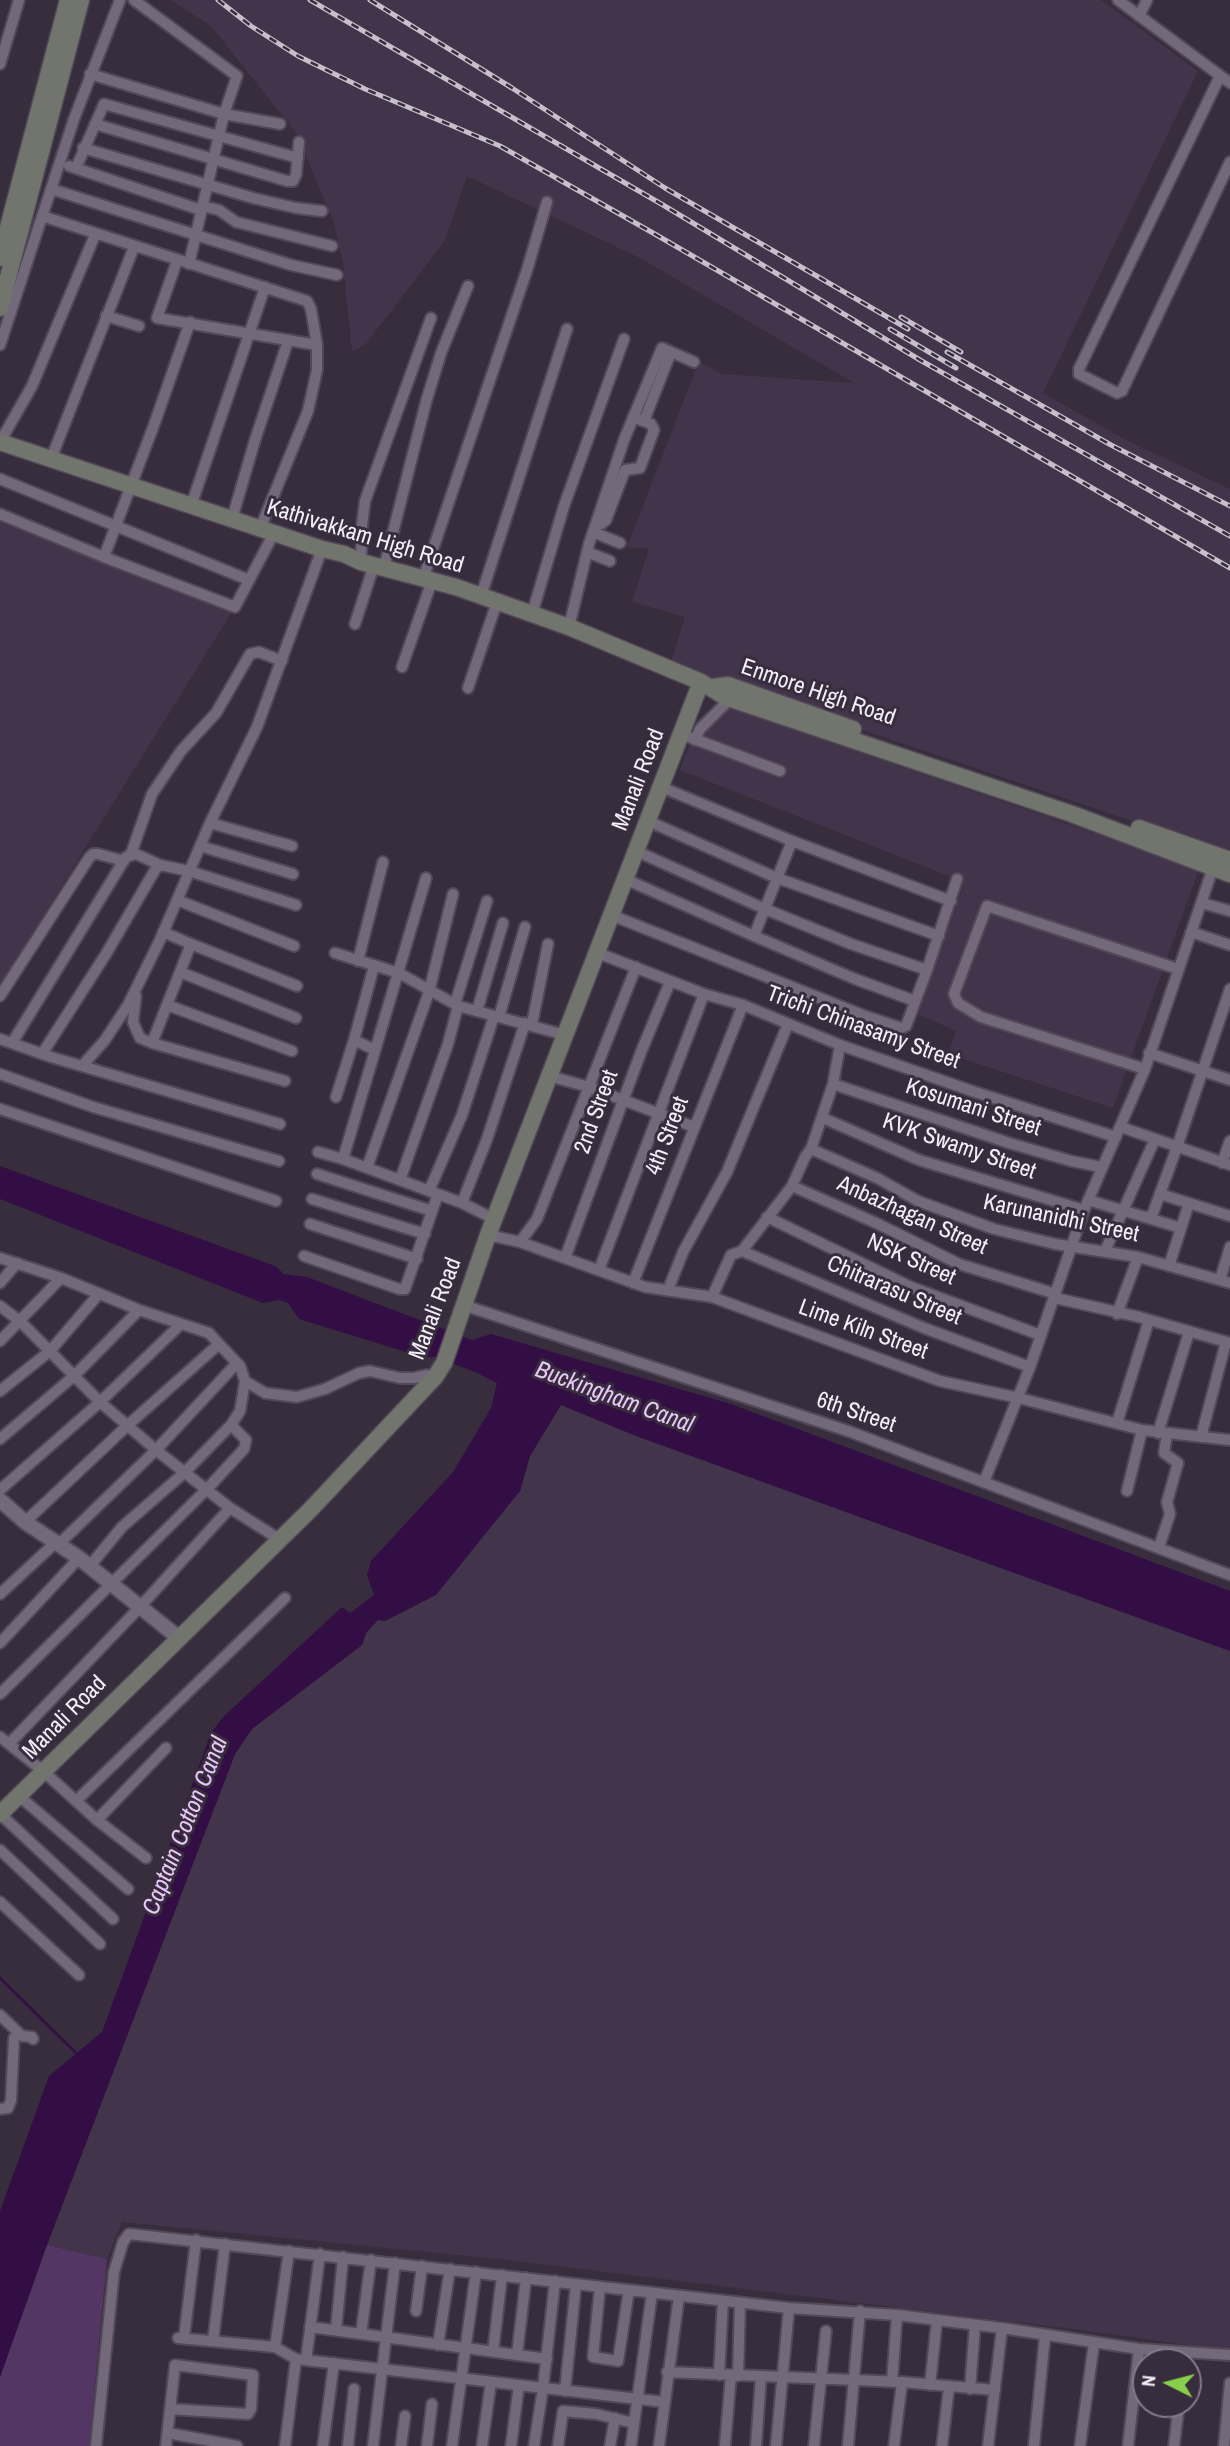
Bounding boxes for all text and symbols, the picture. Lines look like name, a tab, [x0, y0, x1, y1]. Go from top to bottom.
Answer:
street label: Kathivakkam High Road	[263, 494, 467, 580]
street label: Enmore High Road	[737, 654, 899, 732]
street label: Manali Road	[607, 725, 671, 835]
street label: Trichi Chinasamy Street	[763, 980, 963, 1076]
street label: 2nd Street	[569, 1066, 625, 1158]
street label: Kosumani Street	[902, 1073, 1044, 1143]
street label: 4th Street	[640, 1093, 696, 1179]
street label: KVK Swamy Street	[879, 1108, 1039, 1186]
street label: Anbazhagan Street	[833, 1171, 991, 1261]
street label: Karunanidhi Street	[981, 1189, 1141, 1249]
street label: NSK Street	[862, 1228, 960, 1292]
street label: Chitrarasu Street	[823, 1250, 965, 1332]
street label: Manali Road	[404, 1254, 468, 1364]
street label: Lime Kiln Street	[795, 1294, 931, 1366]
water label: Buckingham Canal	[531, 1356, 697, 1440]
street label: 6th Street	[813, 1387, 899, 1439]
street label: Manali Road	[17, 1670, 113, 1766]
water label: Captain Cotton Canal	[137, 1733, 235, 1919]
north arrow	[1132, 2348, 1202, 2418]
text: N	[1135, 2374, 1162, 2388]

